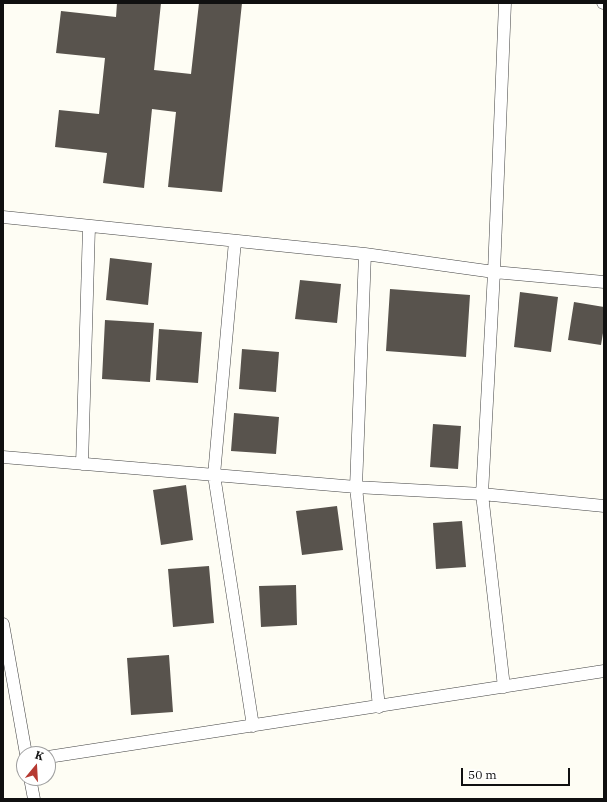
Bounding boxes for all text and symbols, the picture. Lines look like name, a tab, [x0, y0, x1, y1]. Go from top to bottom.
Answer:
north arrow	[16, 746, 56, 786]
text: K	[33, 748, 46, 763]
scale bar	[463, 760, 572, 786]
text: 50 m	[468, 767, 497, 782]

